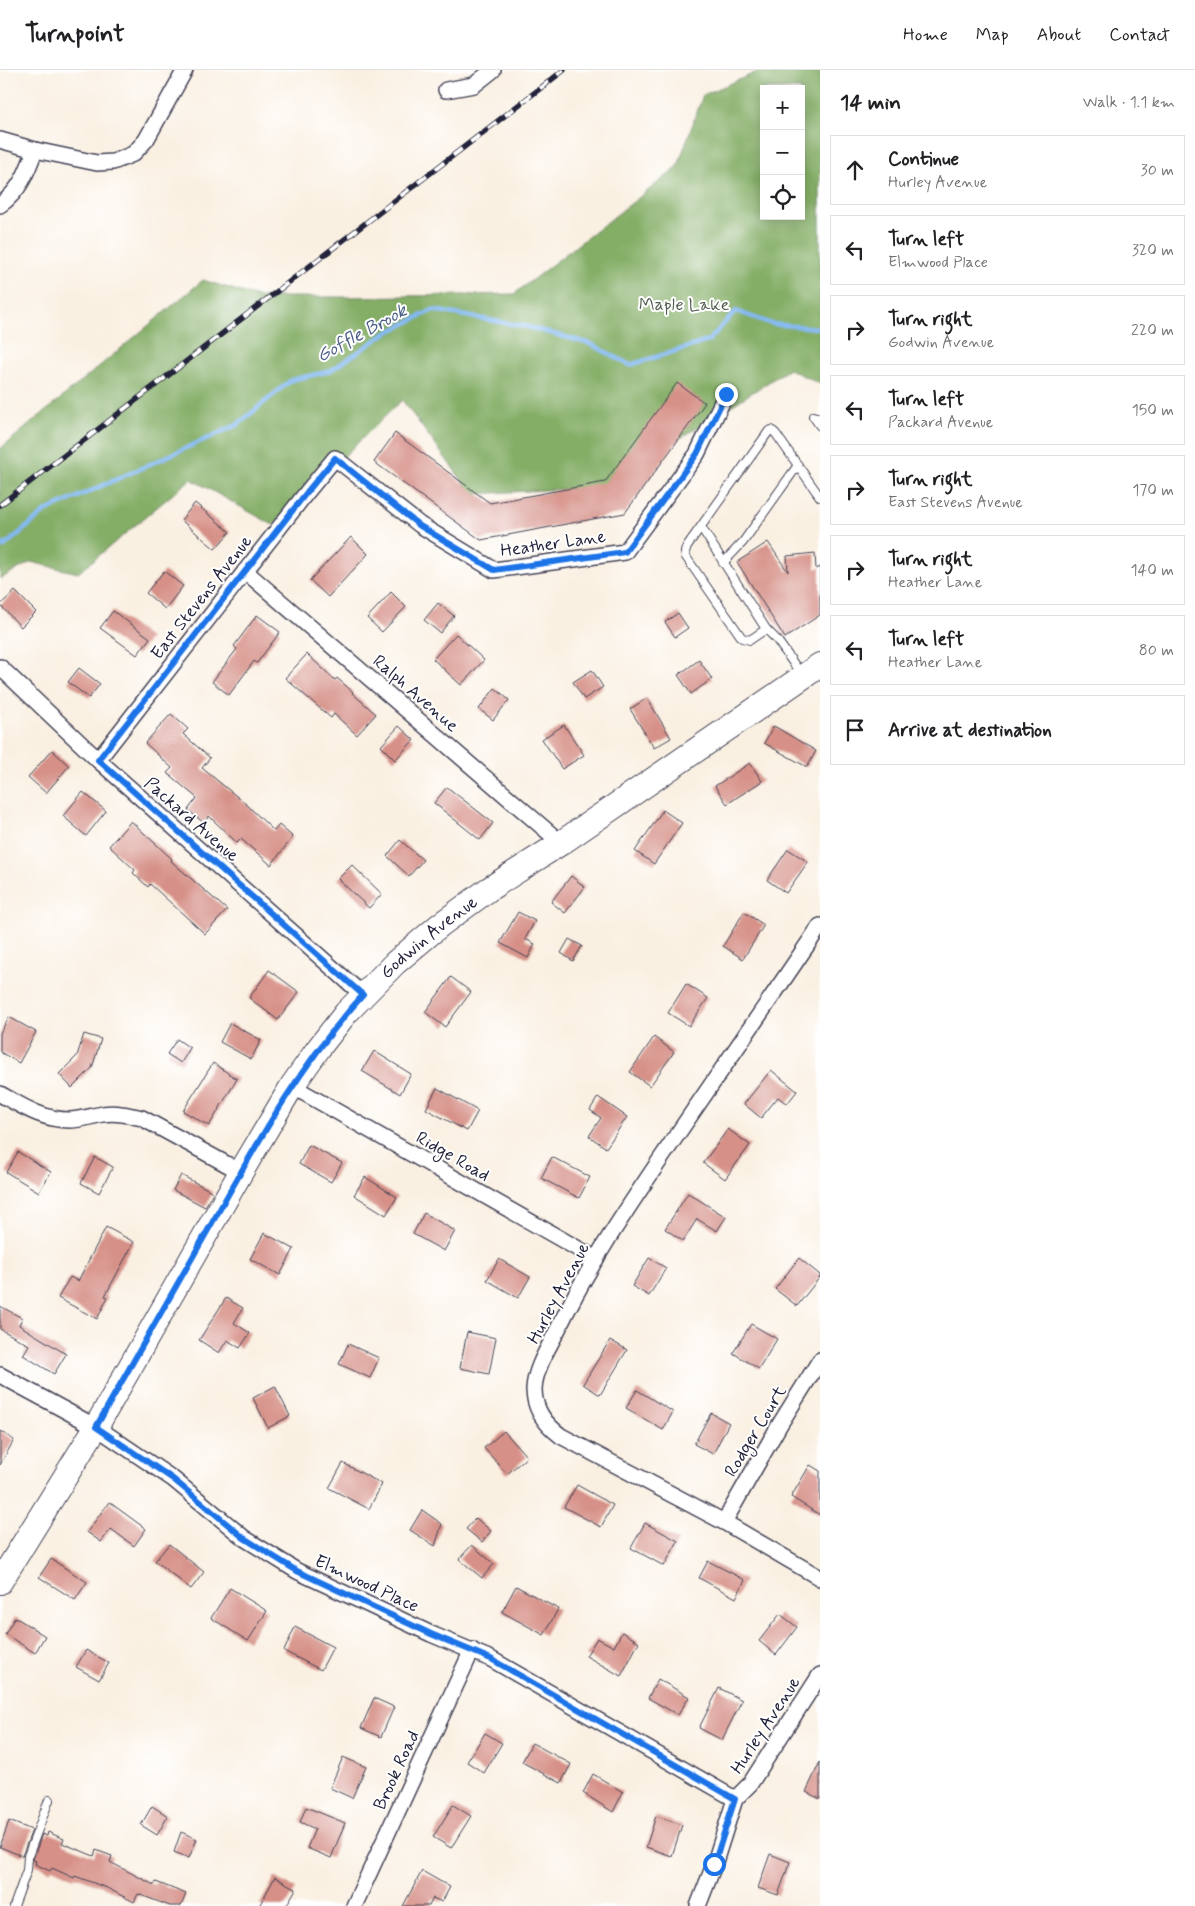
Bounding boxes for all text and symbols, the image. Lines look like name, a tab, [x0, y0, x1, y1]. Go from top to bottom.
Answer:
text: Turnpoint	[25, 19, 125, 50]
text: Home	[903, 23, 948, 47]
text: Map	[976, 23, 1009, 47]
text: About	[1037, 23, 1081, 47]
text: Contact	[1109, 23, 1170, 47]
map controls	[760, 85, 805, 220]
button: +	[760, 85, 805, 130]
text: 14 min	[840, 89, 901, 117]
text: Walk · 1.1 km	[1083, 92, 1175, 113]
button: −	[760, 130, 805, 175]
text: Continue	[888, 147, 959, 172]
icon: ahead	[841, 156, 869, 184]
text: 30 m	[1141, 160, 1174, 181]
text: Hurley Avenue	[888, 172, 987, 193]
button: locate	[760, 175, 805, 220]
text: Turn left	[888, 227, 964, 252]
icon: left	[841, 236, 869, 264]
text: 320 m	[1132, 240, 1174, 261]
text: Elmwood Place	[888, 252, 988, 273]
park label: Maple Lake	[639, 293, 729, 317]
water label: Goffle Brook	[312, 298, 413, 368]
text: Turn right	[888, 307, 972, 332]
icon: right	[841, 316, 869, 344]
text: 220 m	[1131, 320, 1174, 341]
text: Godwin Avenue	[888, 332, 994, 353]
route end	[715, 383, 738, 406]
text: Turn left	[888, 387, 964, 412]
icon: left	[841, 396, 869, 424]
text: 150 m	[1132, 400, 1174, 421]
text: Packard Avenue	[888, 412, 993, 433]
text: Turn right	[888, 467, 972, 492]
icon: right	[841, 476, 869, 504]
text: 170 m	[1132, 480, 1174, 501]
text: East Stevens Avenue	[888, 492, 1023, 513]
street label: Heather Lane	[499, 525, 607, 563]
street label: East Stevens Avenue	[146, 530, 258, 665]
text: Turn right	[888, 547, 972, 572]
icon: right	[841, 556, 869, 584]
text: 140 m	[1130, 560, 1174, 581]
text: Heather Lane	[888, 572, 982, 593]
text: Turn left	[888, 627, 964, 652]
icon: left	[841, 636, 869, 664]
text: 80 m	[1139, 640, 1174, 661]
street label: Ralph Avenue	[367, 650, 464, 738]
text: Heather Lane	[888, 652, 982, 673]
icon: arrive	[841, 716, 869, 744]
text: Arrive at destination	[888, 718, 1052, 743]
street label: Packard Avenue	[139, 772, 244, 868]
street label: Godwin Avenue	[375, 890, 483, 984]
street label: Ridge Road	[411, 1126, 494, 1189]
street label: Hurley Avenue	[522, 1239, 596, 1348]
street label: Rodger Court	[719, 1381, 794, 1482]
street label: Elmwood Place	[311, 1549, 423, 1619]
street label: Hurley Avenue	[725, 1672, 806, 1779]
street label: Brook Road	[368, 1727, 426, 1814]
route start	[703, 1853, 726, 1876]

